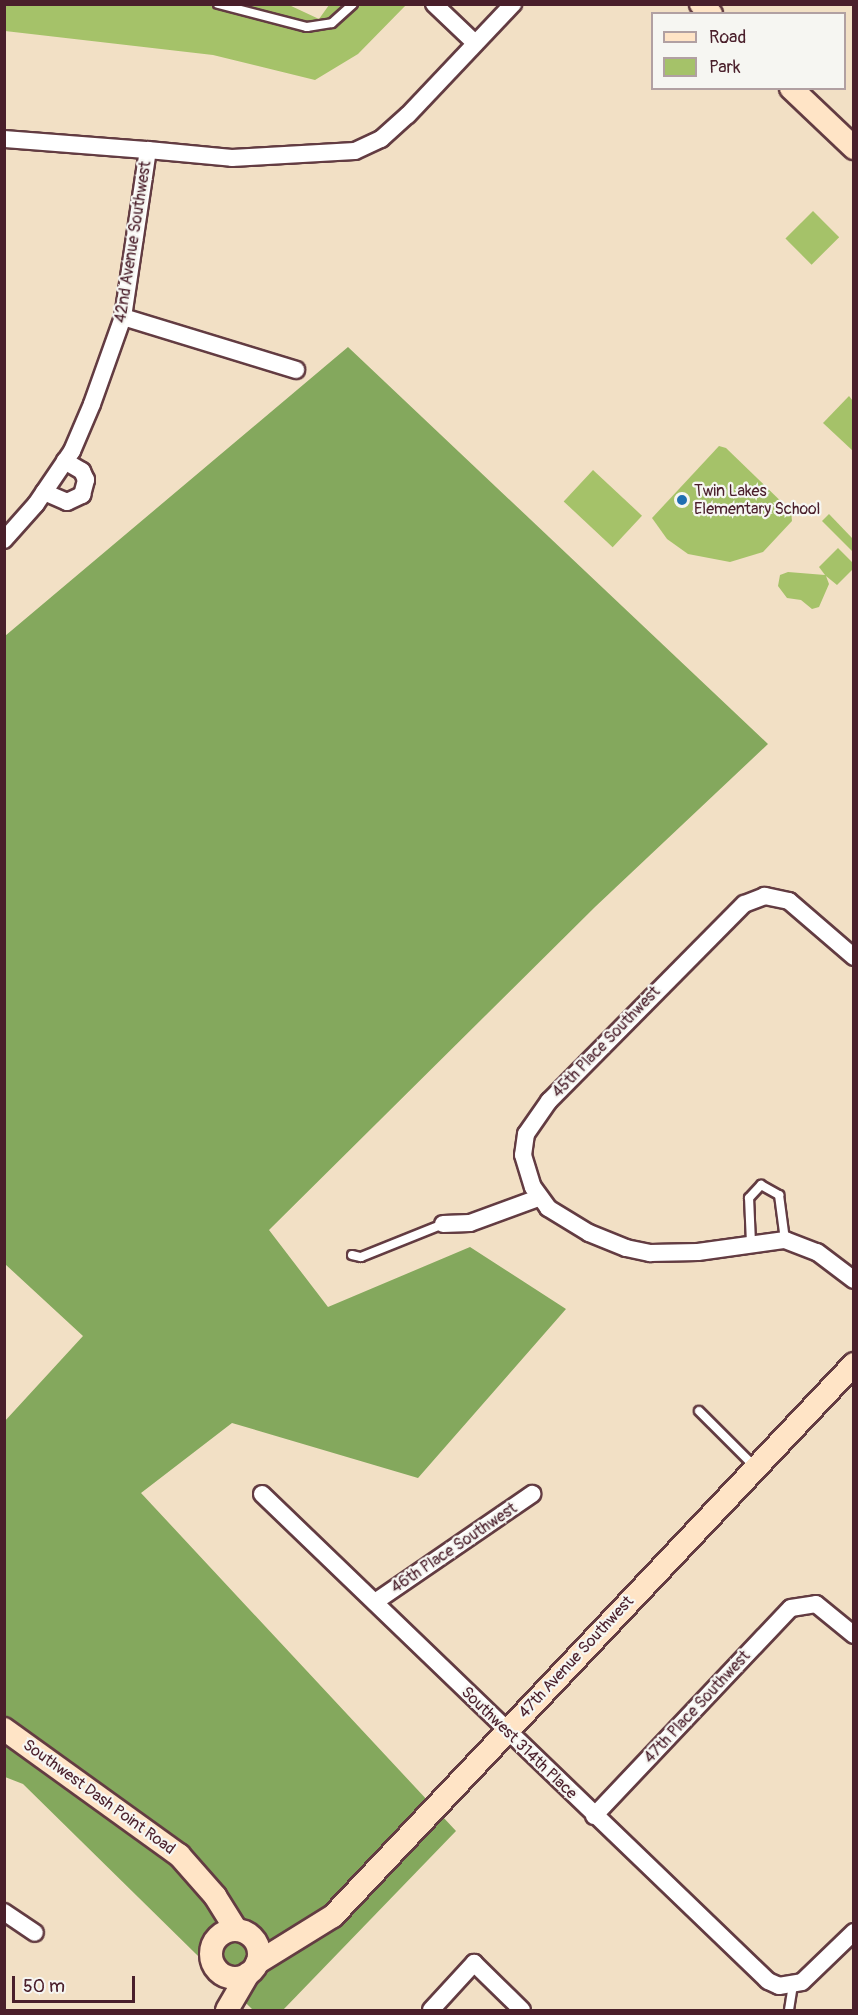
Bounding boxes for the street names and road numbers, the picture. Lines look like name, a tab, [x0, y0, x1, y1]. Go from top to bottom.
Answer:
street label: 42nd Avenue Southwest	[111, 160, 155, 324]
street label: 45th Place Southwest	[548, 982, 664, 1102]
street label: 46th Place Southwest	[387, 1499, 521, 1597]
street label: 47th Avenue Southwest	[514, 1592, 638, 1722]
street label: 47th Place Southwest	[640, 1647, 754, 1767]
street label: Southwest 314th Place	[457, 1683, 581, 1803]
street label: Southwest Dash Point Road	[19, 1735, 179, 1859]

